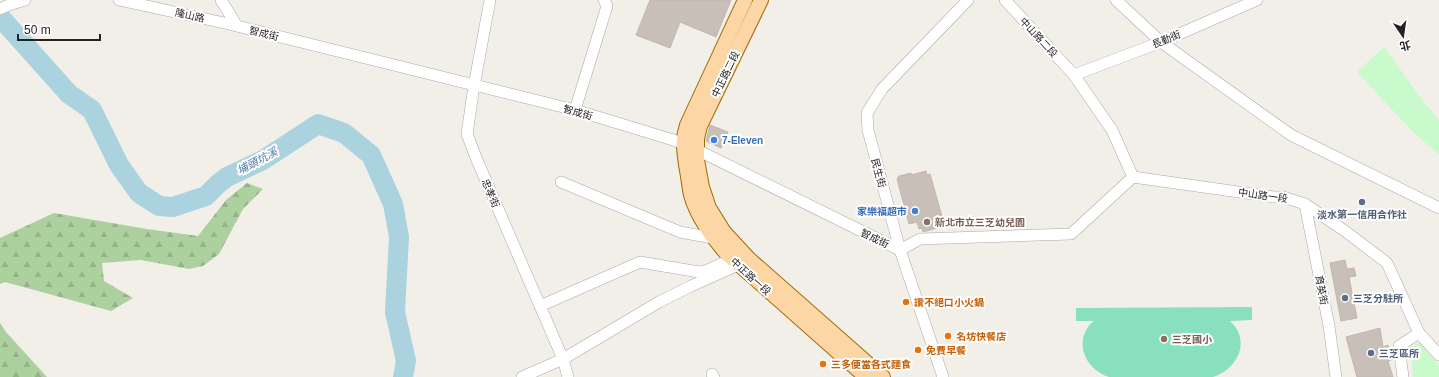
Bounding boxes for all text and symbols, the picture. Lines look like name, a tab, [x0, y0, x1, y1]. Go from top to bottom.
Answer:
street label: 隆山路	[174, 7, 206, 24]
street label: 中山路二段	[1018, 15, 1060, 59]
scale bar	[18, 16, 100, 42]
north arrow	[1383, 16, 1423, 56]
text: 50 m	[24, 23, 51, 37]
street label: 智成街	[248, 25, 280, 42]
street label: 長勤街	[1150, 29, 1182, 50]
text: 北	[1399, 39, 1412, 53]
street label: 中正路二段	[710, 49, 741, 99]
street label: 智成街	[562, 103, 594, 122]
marker: 7-Eleven	[709, 135, 719, 145]
place label: 7-Eleven	[722, 135, 763, 146]
water label: 埔頭坑溪	[235, 144, 281, 177]
street label: 民生街	[869, 157, 888, 189]
street label: 忠孝街	[480, 177, 501, 209]
street label: 中山路一段	[1237, 187, 1288, 204]
marker: 淡水第一信用合作社	[1357, 197, 1367, 207]
place label: 家樂福超市	[857, 206, 907, 217]
marker: 家樂福超市	[910, 206, 920, 216]
place label: 淡水第一信用合作社	[1317, 209, 1407, 220]
marker: 新北市立三芝幼兒園	[922, 217, 932, 227]
place label: 新北市立三芝幼兒園	[935, 217, 1025, 228]
street label: 智成街	[859, 227, 891, 250]
street label: 中正路一段	[728, 256, 773, 297]
street label: 育英街	[1313, 274, 1330, 306]
marker: 三芝分駐所	[1340, 293, 1350, 303]
place label: 三芝分駐所	[1353, 293, 1403, 304]
marker: 讚不絕口小火鍋	[901, 297, 911, 307]
place label: 讚不絕口小火鍋	[914, 297, 984, 308]
marker: 名坊快餐店	[943, 331, 953, 341]
place label: 名坊快餐店	[956, 331, 1006, 342]
marker: 三芝國小	[1159, 334, 1169, 344]
place label: 三芝國小	[1172, 334, 1213, 345]
marker: 免費早餐	[913, 345, 923, 355]
place label: 免費早餐	[925, 345, 966, 356]
marker: 三芝區所	[1366, 348, 1376, 358]
place label: 三芝區所	[1379, 348, 1419, 359]
marker: 三多便當各式麵食	[818, 359, 828, 369]
place label: 三多便當各式麵食	[831, 359, 911, 370]

